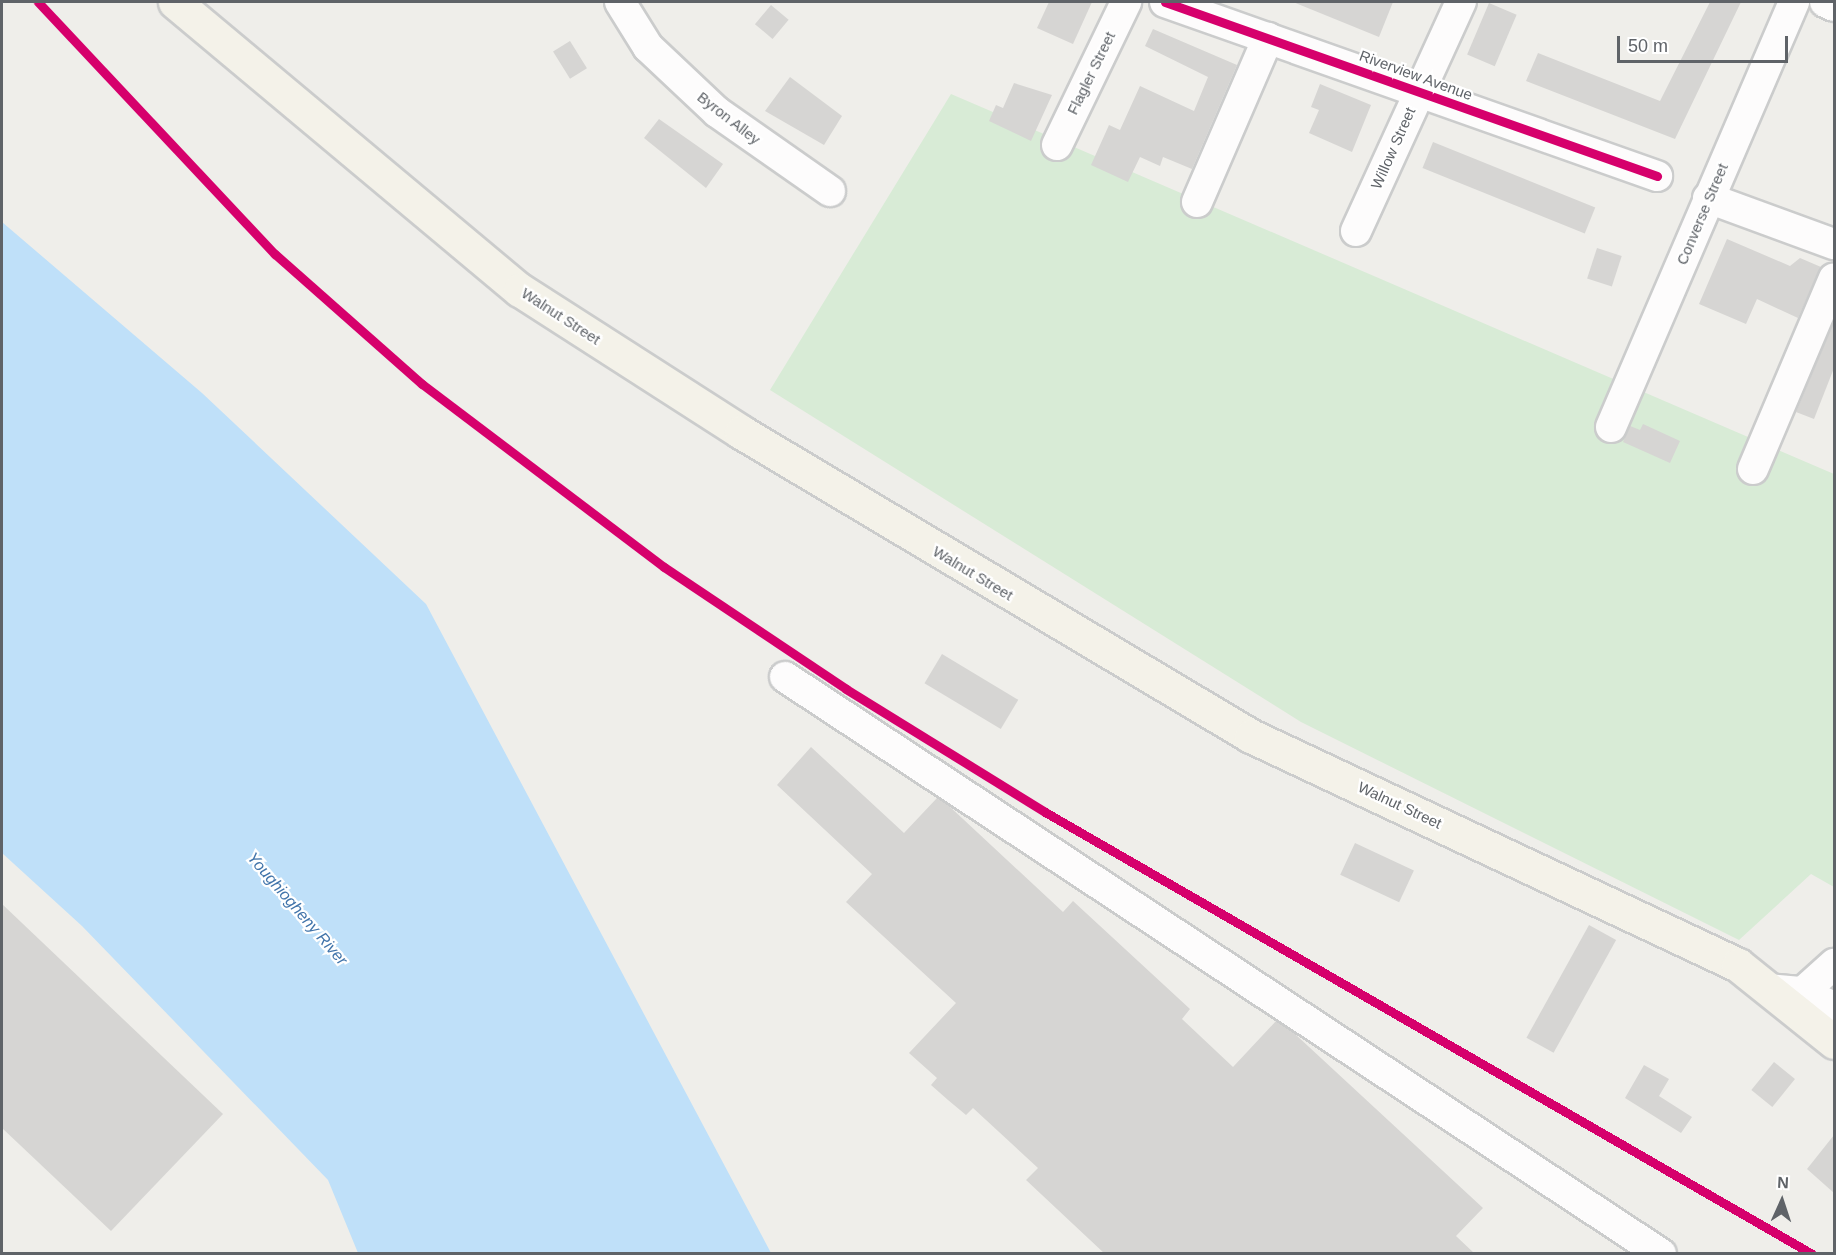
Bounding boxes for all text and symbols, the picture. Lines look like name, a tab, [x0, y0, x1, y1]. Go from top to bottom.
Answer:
scale bar	[1620, 24, 1791, 62]
street label: Flagler Street	[1063, 29, 1119, 117]
text: 50 m	[1628, 36, 1668, 56]
street label: Riverview Avenue	[1357, 46, 1475, 104]
street label: Byron Alley	[694, 88, 764, 148]
street label: Willow Street	[1367, 104, 1419, 192]
street label: Converse Street	[1673, 161, 1731, 267]
street label: Walnut Street	[518, 284, 604, 348]
street label: Walnut Street	[930, 542, 1016, 604]
street label: Walnut Street	[1355, 778, 1445, 832]
water label: Youghiogheny River	[243, 849, 351, 969]
north arrow	[1752, 1171, 1812, 1231]
text: N	[1777, 1174, 1789, 1191]

